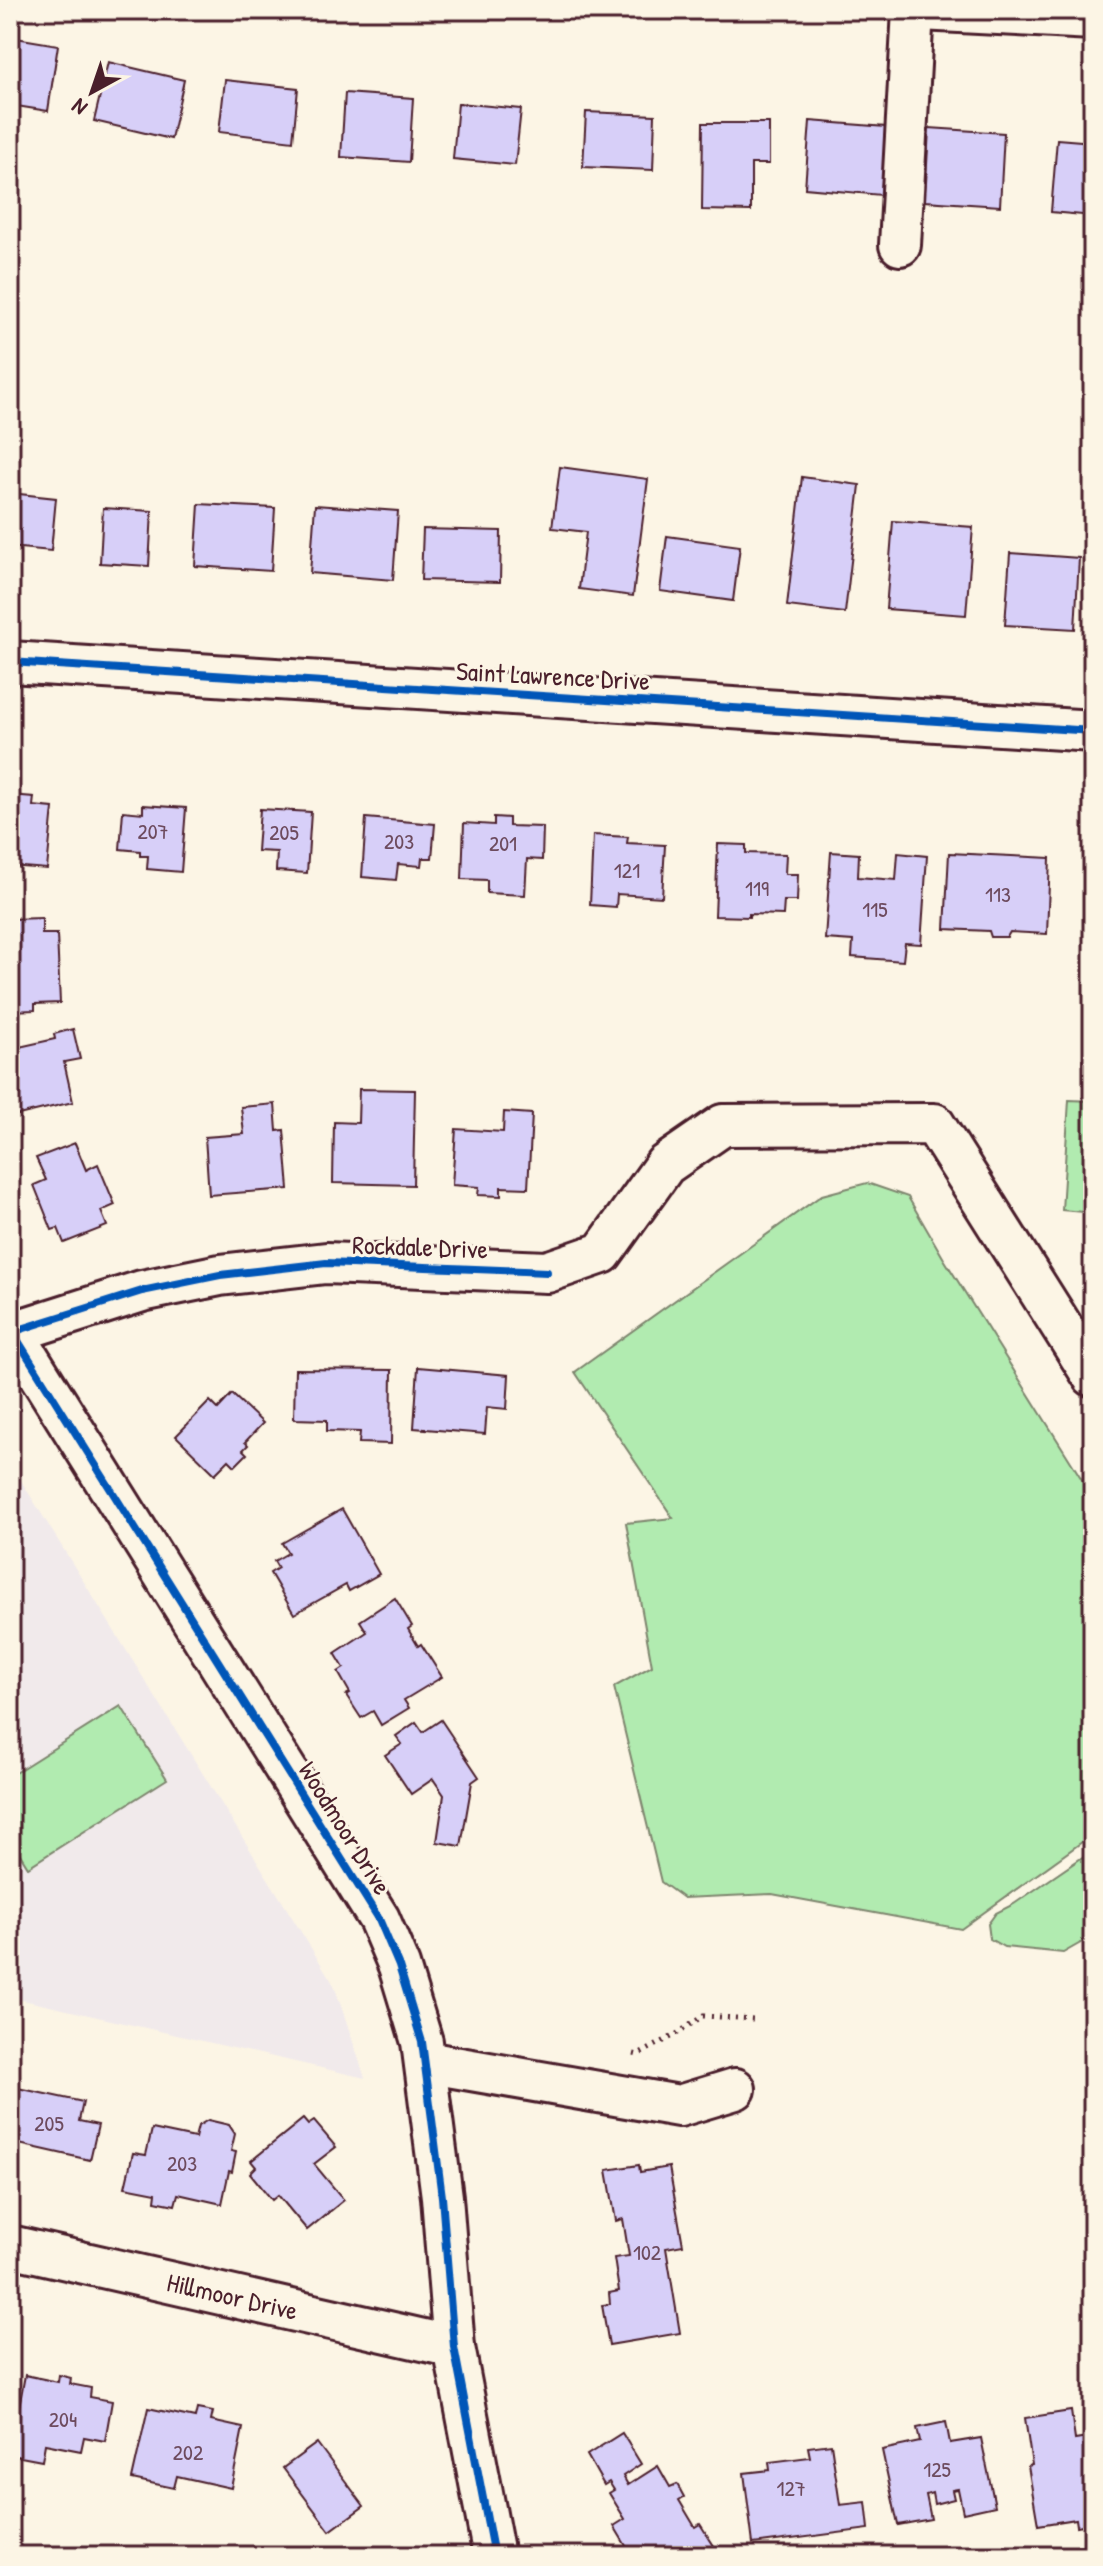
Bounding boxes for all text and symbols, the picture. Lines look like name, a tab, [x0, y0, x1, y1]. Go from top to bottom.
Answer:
north arrow	[52, 52, 132, 132]
text: N	[65, 92, 93, 123]
street label: Saint Lawrence Drive	[455, 653, 651, 698]
house number: 207	[137, 816, 169, 846]
house number: 205	[269, 817, 299, 847]
house number: 203	[384, 826, 414, 856]
house number: 201	[489, 828, 517, 858]
house number: 121	[614, 855, 640, 885]
house number: 119	[745, 873, 769, 903]
house number: 113	[985, 879, 1011, 909]
house number: 115	[862, 894, 888, 924]
street label: Rockdale Drive	[352, 1227, 488, 1266]
street label: Woodmoor Drive	[291, 1755, 400, 1901]
house number: 205	[34, 2108, 64, 2138]
house number: 203	[167, 2148, 197, 2178]
house number: 102	[633, 2237, 662, 2267]
street label: Hillmoor Drive	[164, 2264, 301, 2328]
house number: 204	[49, 2404, 77, 2434]
house number: 202	[173, 2437, 204, 2467]
house number: 125	[923, 2454, 951, 2484]
house number: 127	[776, 2473, 806, 2503]

